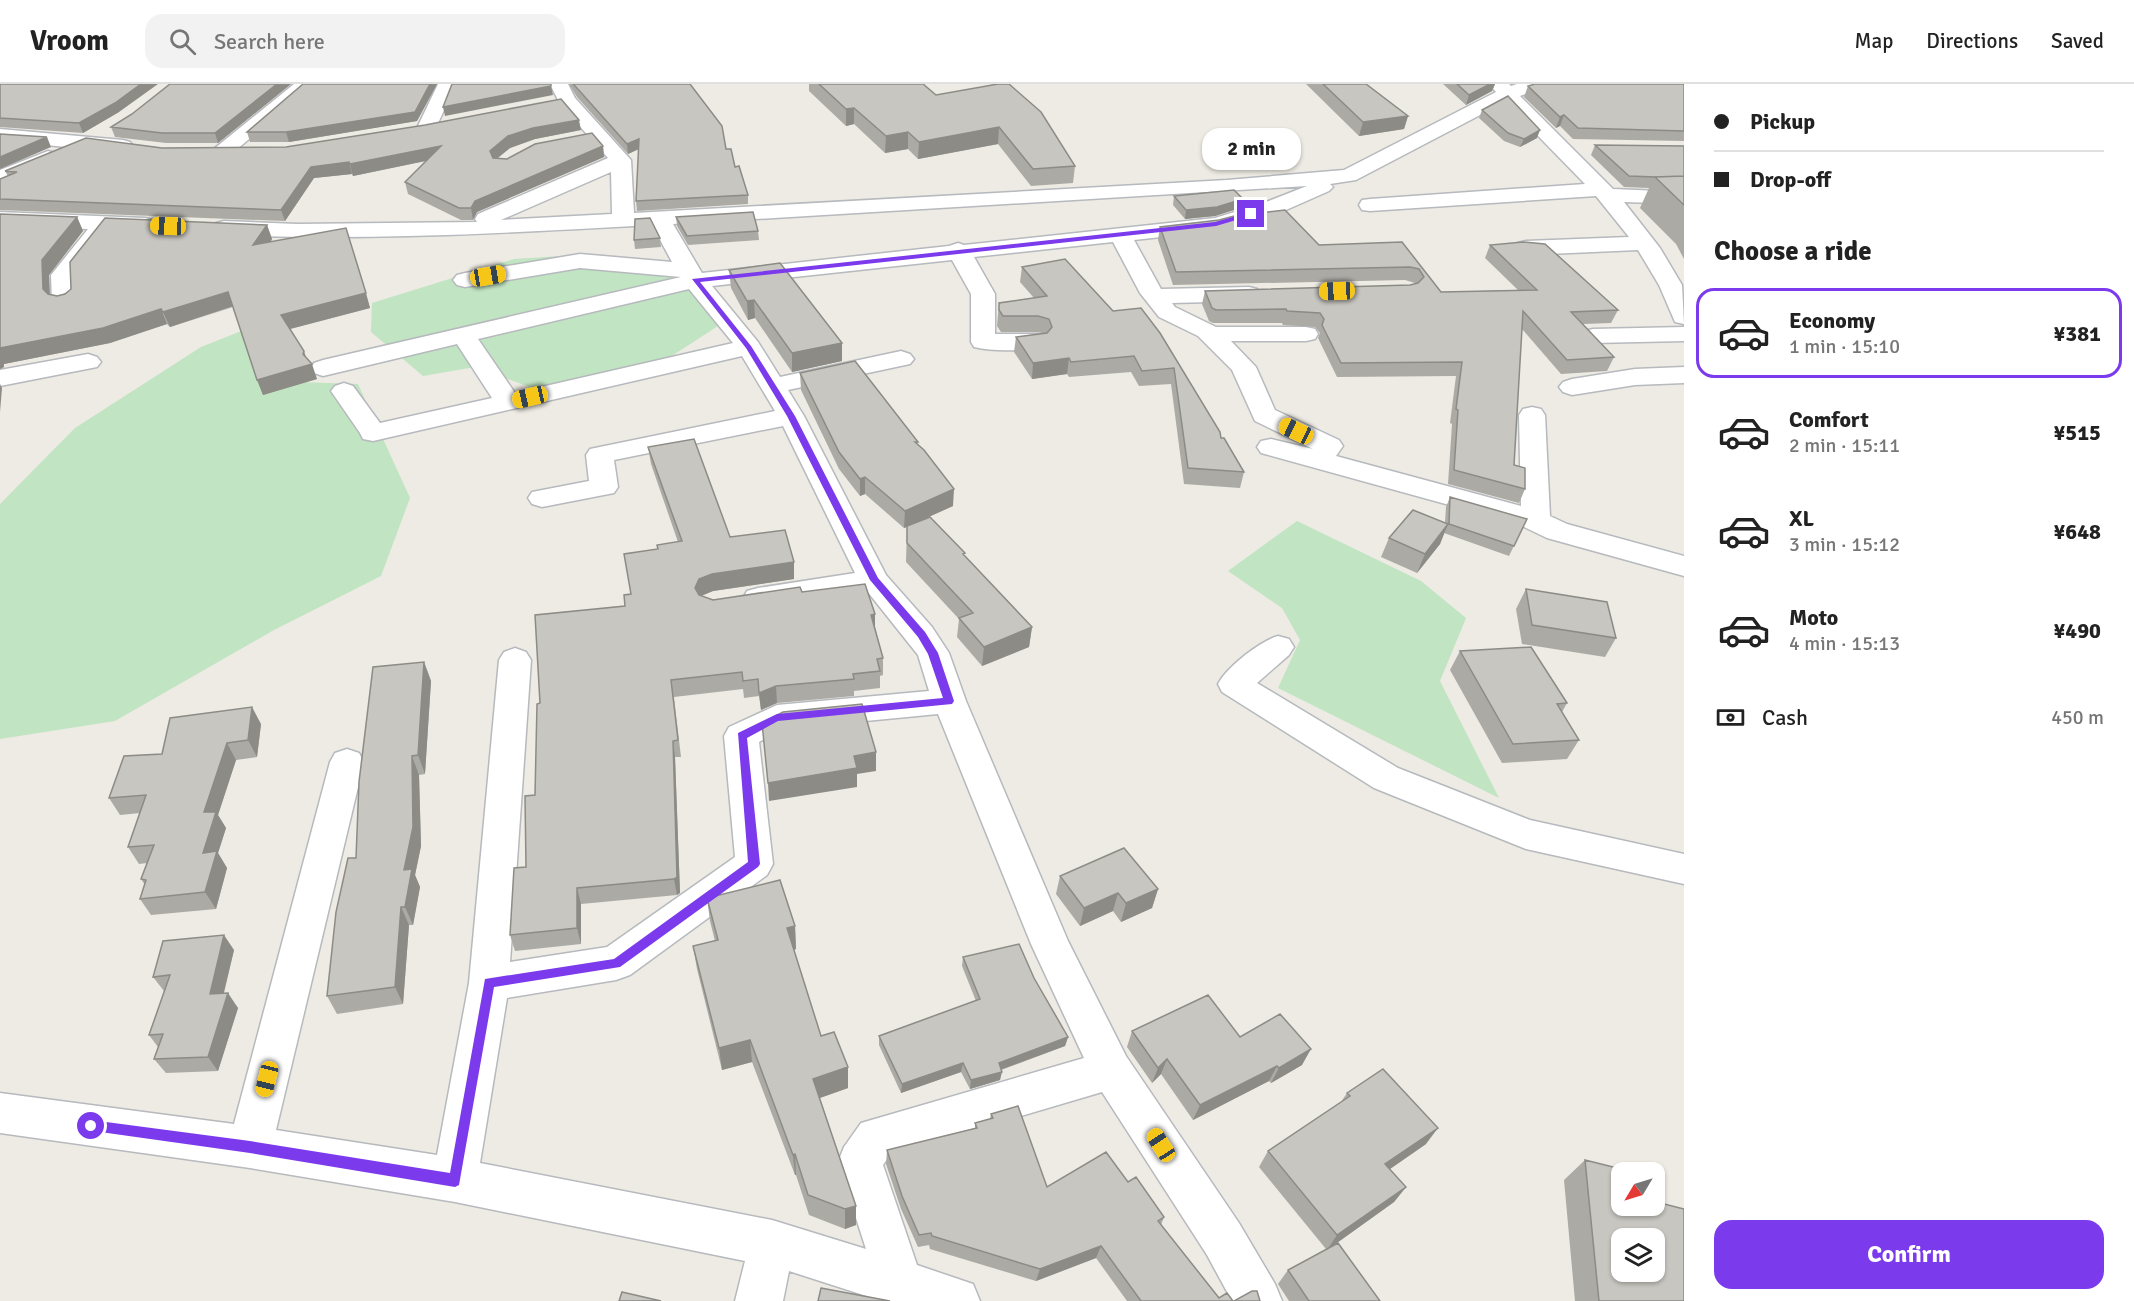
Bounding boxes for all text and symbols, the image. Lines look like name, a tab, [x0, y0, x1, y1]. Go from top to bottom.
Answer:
search box	[145, 14, 565, 68]
text: Vroom	[30, 24, 109, 58]
icon: search	[166, 25, 199, 58]
text: Search here	[214, 28, 325, 55]
text: Map	[1855, 28, 1893, 54]
text: Directions	[1926, 28, 2018, 54]
text: Saved	[2051, 28, 2104, 54]
text: Pickup	[1750, 108, 1815, 135]
callout: 2 min	[1202, 127, 1300, 169]
text: 2 min	[1227, 136, 1276, 161]
text: Drop-off	[1750, 166, 1831, 193]
route end	[1237, 200, 1264, 227]
car	[150, 216, 186, 236]
text: Choose a ride	[1714, 235, 1872, 268]
car	[469, 264, 507, 288]
car	[1319, 281, 1355, 301]
icon: car	[1717, 306, 1771, 360]
text: Economy	[1789, 307, 1875, 334]
text: ¥381	[2053, 320, 2101, 347]
text: 1 min · 15:10	[1789, 334, 1900, 359]
car	[510, 384, 550, 410]
icon: car	[1717, 405, 1771, 459]
text: Comfort	[1789, 406, 1869, 433]
car	[1276, 415, 1316, 447]
text: ¥515	[2053, 419, 2101, 446]
text: 2 min · 15:11	[1789, 433, 1900, 458]
icon: car	[1717, 504, 1771, 558]
text: XL	[1789, 505, 1814, 532]
text: ¥648	[2053, 518, 2101, 545]
text: 3 min · 15:12	[1789, 532, 1900, 557]
icon: car	[1717, 603, 1771, 657]
text: Moto	[1789, 604, 1838, 631]
text: ¥490	[2053, 617, 2101, 644]
text: 4 min · 15:13	[1789, 631, 1900, 656]
icon: cash	[1714, 701, 1747, 734]
text: Cash	[1762, 704, 1808, 731]
text: 450 m	[2051, 705, 2104, 730]
car	[254, 1059, 280, 1099]
route start	[77, 1112, 104, 1139]
car	[1144, 1125, 1178, 1165]
north arrow	[1611, 1162, 1665, 1216]
map controls	[1611, 1162, 1665, 1282]
button: Confirm	[1714, 1220, 2104, 1289]
button: layers	[1611, 1228, 1665, 1282]

